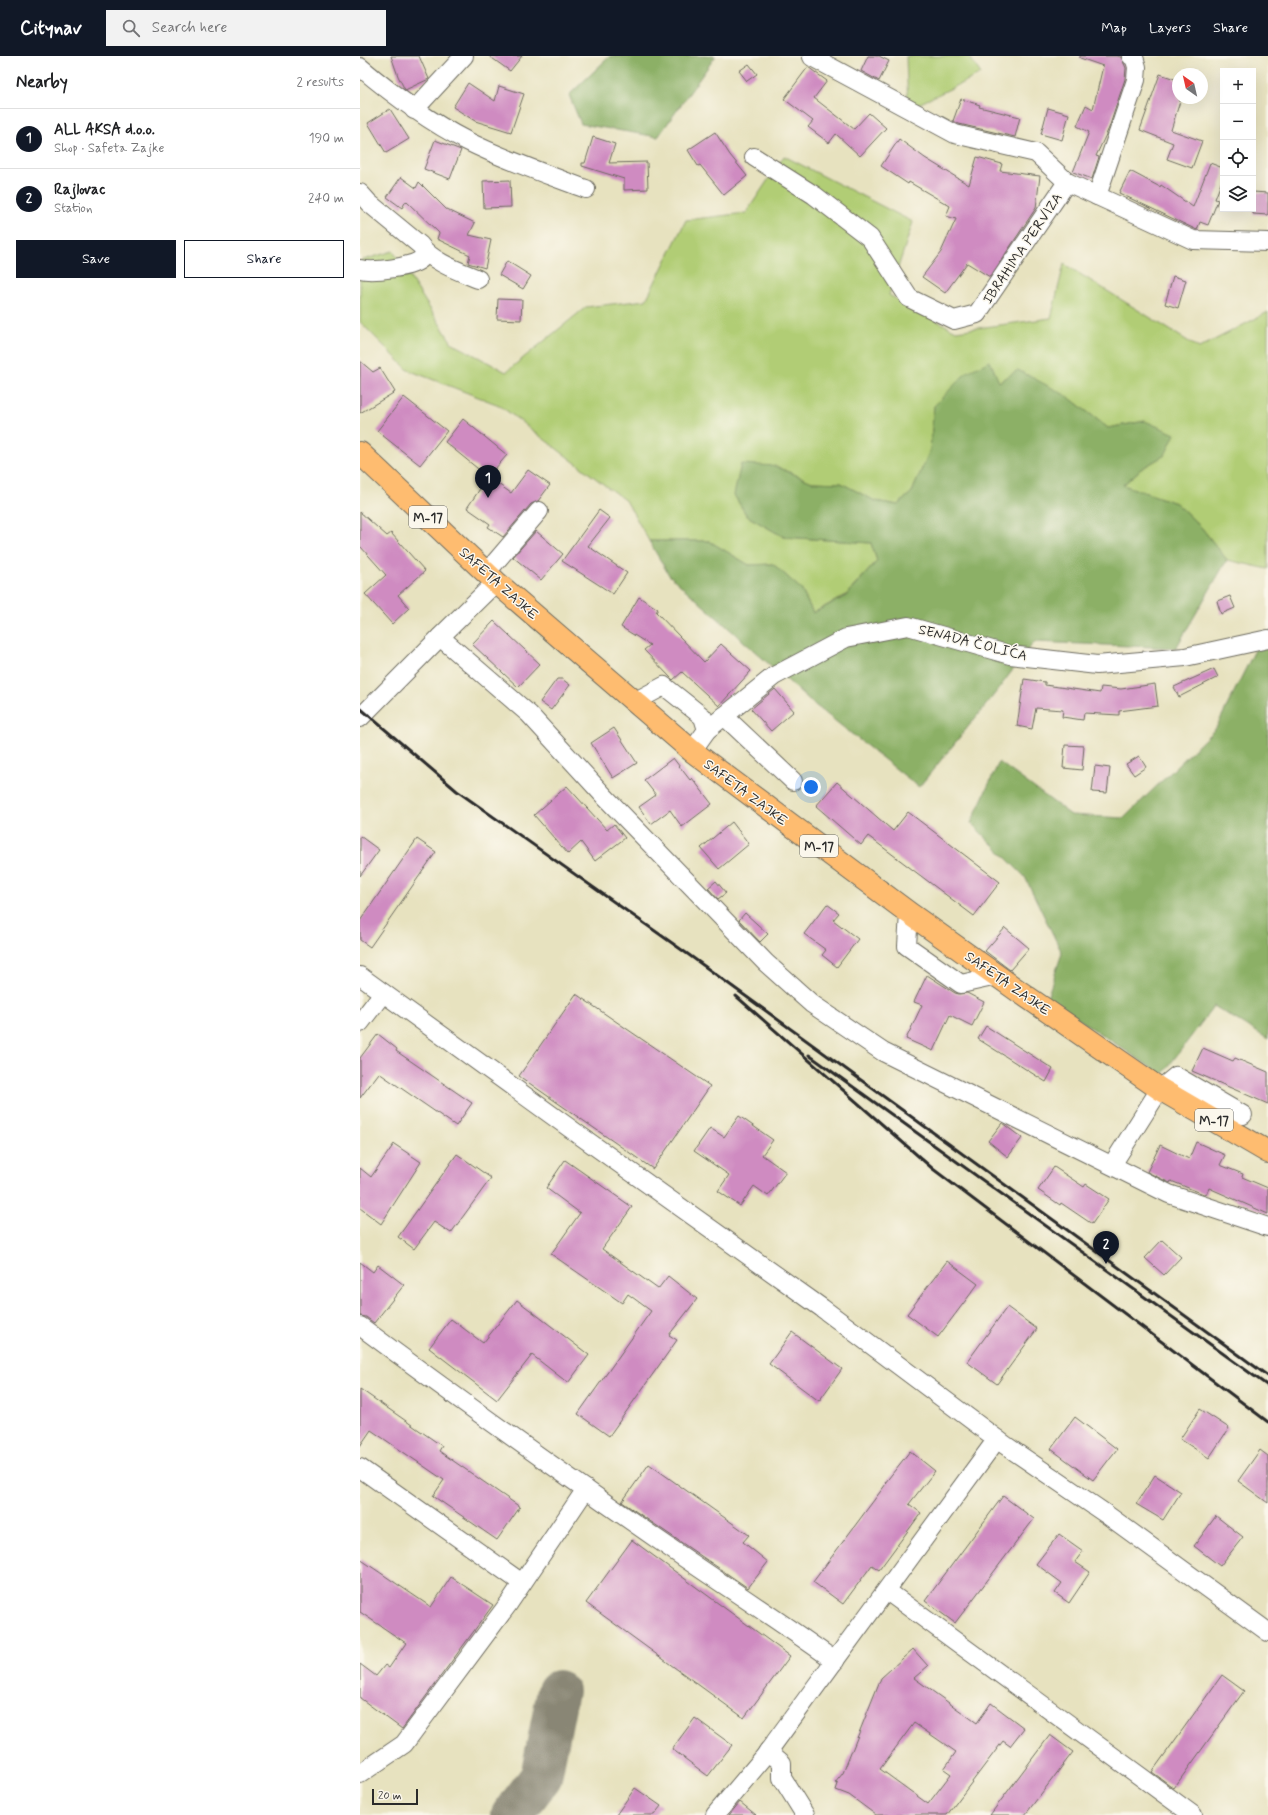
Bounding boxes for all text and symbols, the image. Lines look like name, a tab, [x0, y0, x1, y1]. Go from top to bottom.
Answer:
search box	[106, 10, 386, 46]
text: Citynav	[20, 16, 82, 41]
icon: search	[120, 17, 142, 39]
text: Search here	[152, 18, 227, 38]
text: Map	[1101, 19, 1127, 37]
text: Layers	[1149, 19, 1191, 37]
text: Share	[1213, 19, 1248, 37]
north arrow	[1172, 68, 1208, 104]
map controls	[1220, 68, 1256, 212]
button: +	[1220, 68, 1256, 104]
text: Nearby	[16, 71, 68, 93]
text: 2 results	[297, 74, 344, 91]
button: −	[1220, 104, 1256, 140]
text: ALL AKSA d.o.o.	[54, 120, 155, 140]
text: 1	[26, 130, 32, 147]
text: 190 m	[309, 130, 344, 147]
text: Shop · Safeta Zajke	[54, 140, 164, 157]
button: locate	[1220, 140, 1256, 176]
button: layers	[1220, 176, 1256, 212]
text: Rajlovac	[54, 180, 105, 200]
text: 2	[26, 190, 32, 207]
text: 240 m	[308, 190, 344, 207]
street label: IBRAHIMA PERVIZA	[979, 190, 1067, 308]
text: Station	[54, 200, 92, 217]
button: Save	[16, 240, 176, 278]
button: Share	[184, 240, 344, 278]
pin: 1	[475, 465, 501, 498]
road number: M-17	[409, 506, 447, 528]
street label: SAFETA ZAJKE	[455, 543, 542, 624]
street label: SENADA ČOLIĆA	[916, 621, 1029, 665]
street label: SAFETA ZAJKE	[700, 755, 791, 830]
your location	[801, 777, 821, 797]
road number: M-17	[800, 835, 838, 857]
street label: SAFETA ZAJKE	[961, 948, 1054, 1020]
road number: M-17	[1195, 1109, 1233, 1131]
pin: 2	[1093, 1231, 1119, 1264]
scale bar	[372, 1787, 418, 1806]
text: 20 m	[378, 1789, 401, 1803]

